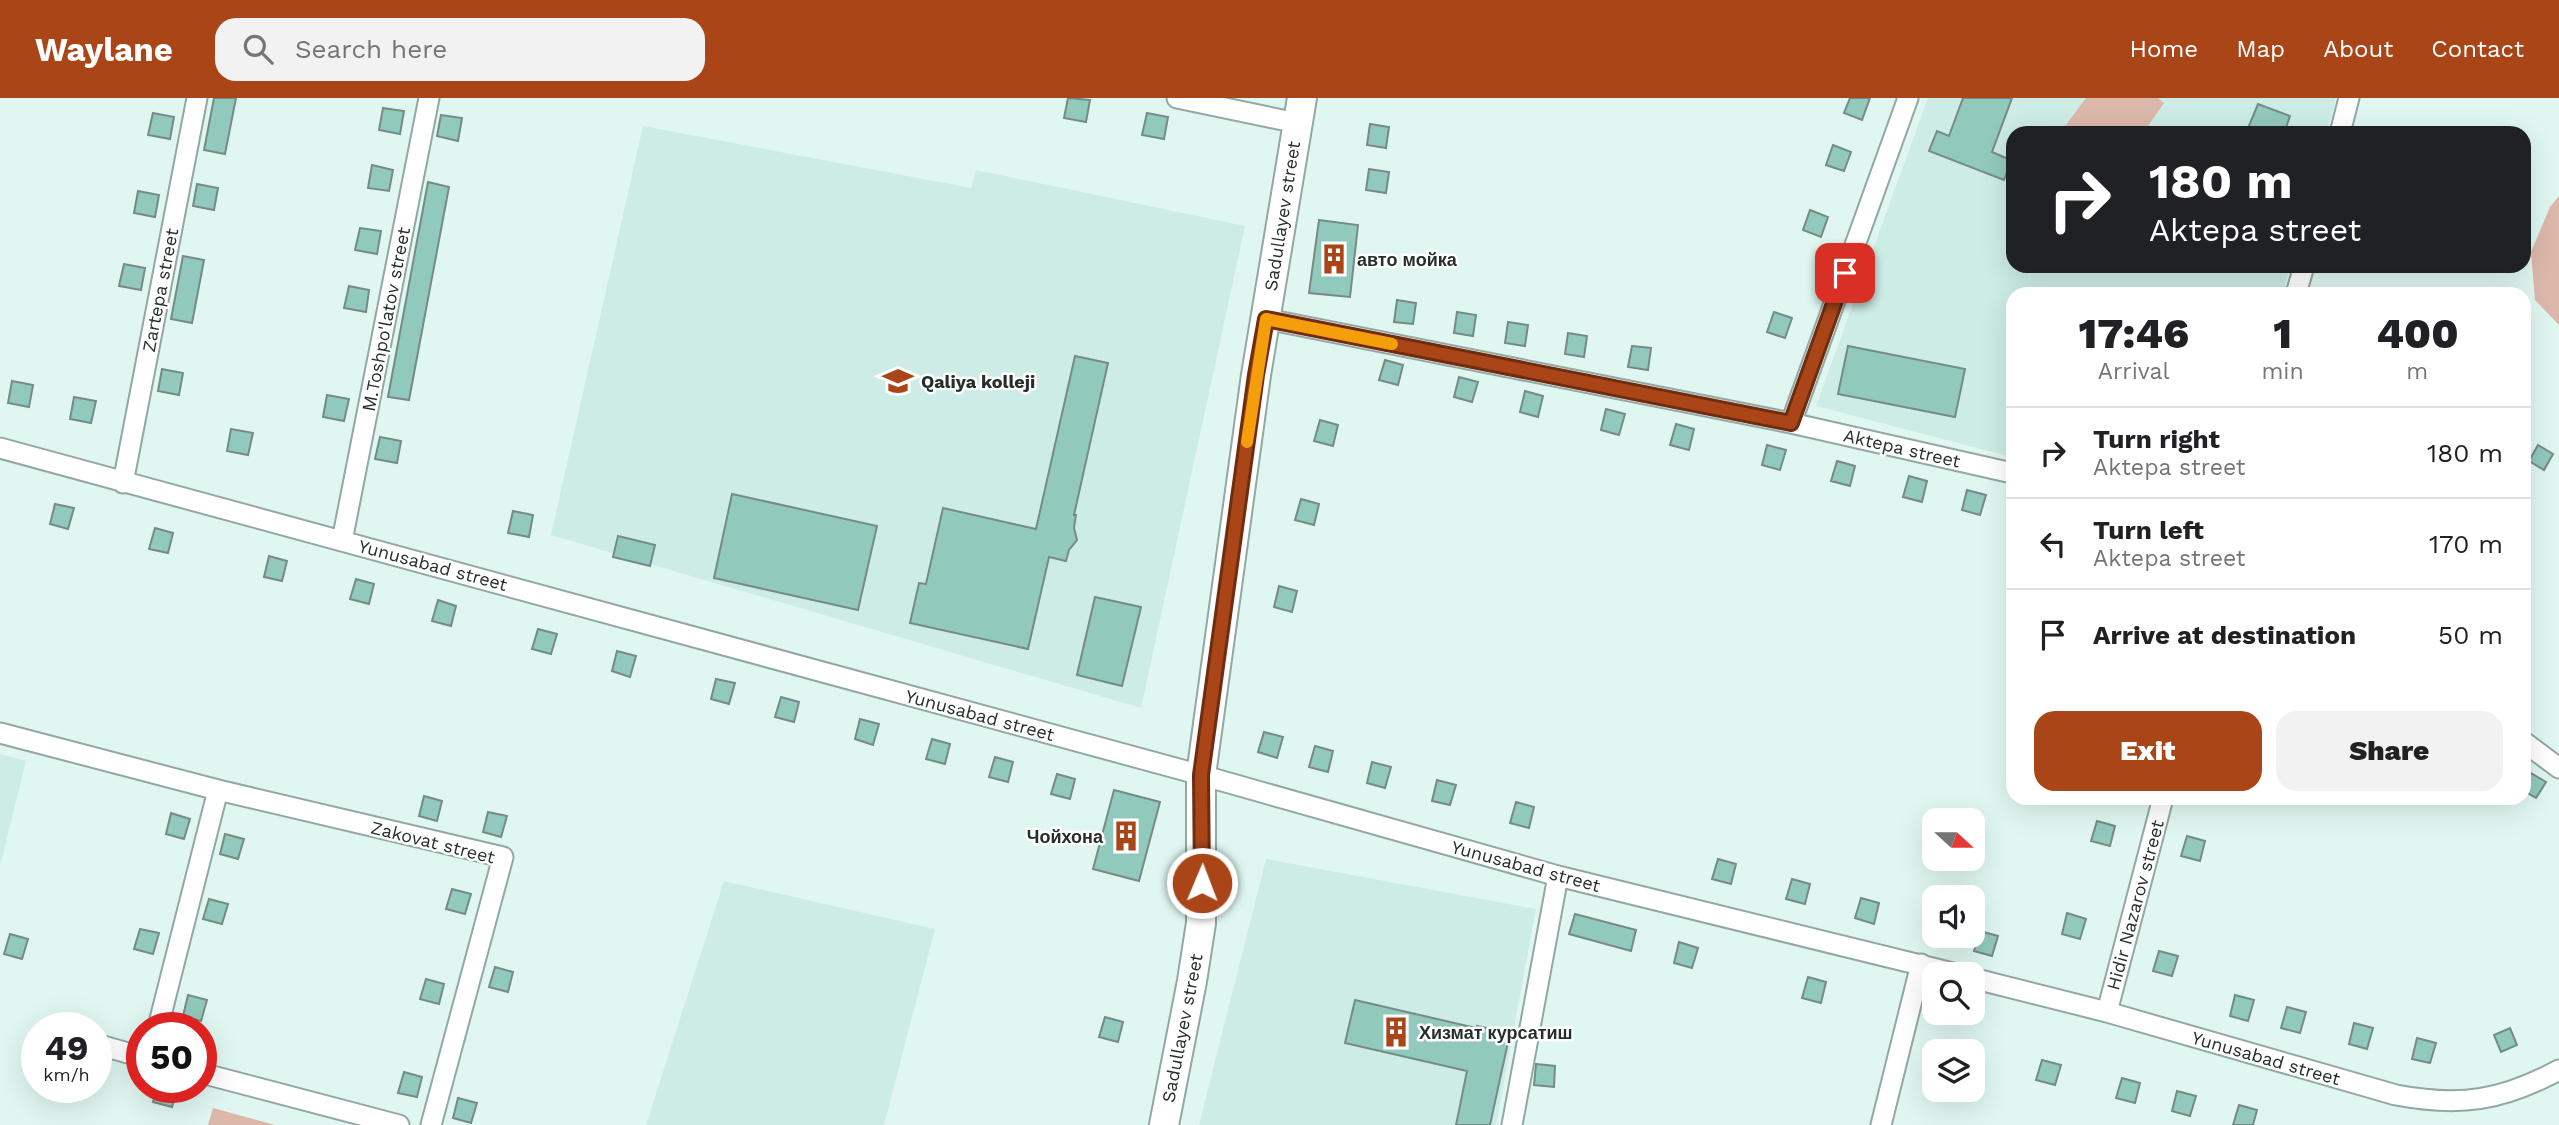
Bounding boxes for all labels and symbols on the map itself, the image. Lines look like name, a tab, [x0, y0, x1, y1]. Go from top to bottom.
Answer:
street label: Sadullayev street	[1260, 139, 1304, 292]
street label: М.Toshpo'latov street	[358, 225, 414, 413]
street label: Zartepa street	[138, 226, 182, 354]
building icon: авто мойка	[1317, 242, 1351, 276]
pin	[1815, 243, 1875, 303]
place label: авто мойка	[1357, 249, 1458, 270]
school or university icon: Qaliya kolleji	[881, 364, 915, 398]
place label: Qaliya kolleji	[921, 371, 1035, 392]
street label: Aktepa street	[1841, 424, 1963, 472]
street label: Yunusabad street	[356, 535, 510, 595]
street label: Yunusabad street	[903, 685, 1057, 745]
north arrow	[1922, 808, 1984, 872]
street label: Zakovat street	[369, 816, 498, 868]
street label: Hidir Nazarov street	[2102, 817, 2168, 992]
building icon: Чойхона	[1109, 819, 1143, 853]
place label: Чойхона	[1027, 826, 1104, 847]
street label: Yunusabad street	[1449, 836, 1603, 896]
position arrow	[1165, 846, 1239, 920]
street label: Sadullayev street	[1157, 951, 1207, 1104]
speed limit sign: 50	[126, 1012, 217, 1103]
building icon: Хизмат курсатиш	[1379, 1015, 1413, 1049]
place label: Хизмат курсатиш	[1419, 1022, 1573, 1043]
street label: Yunusabad street	[2189, 1027, 2343, 1089]

